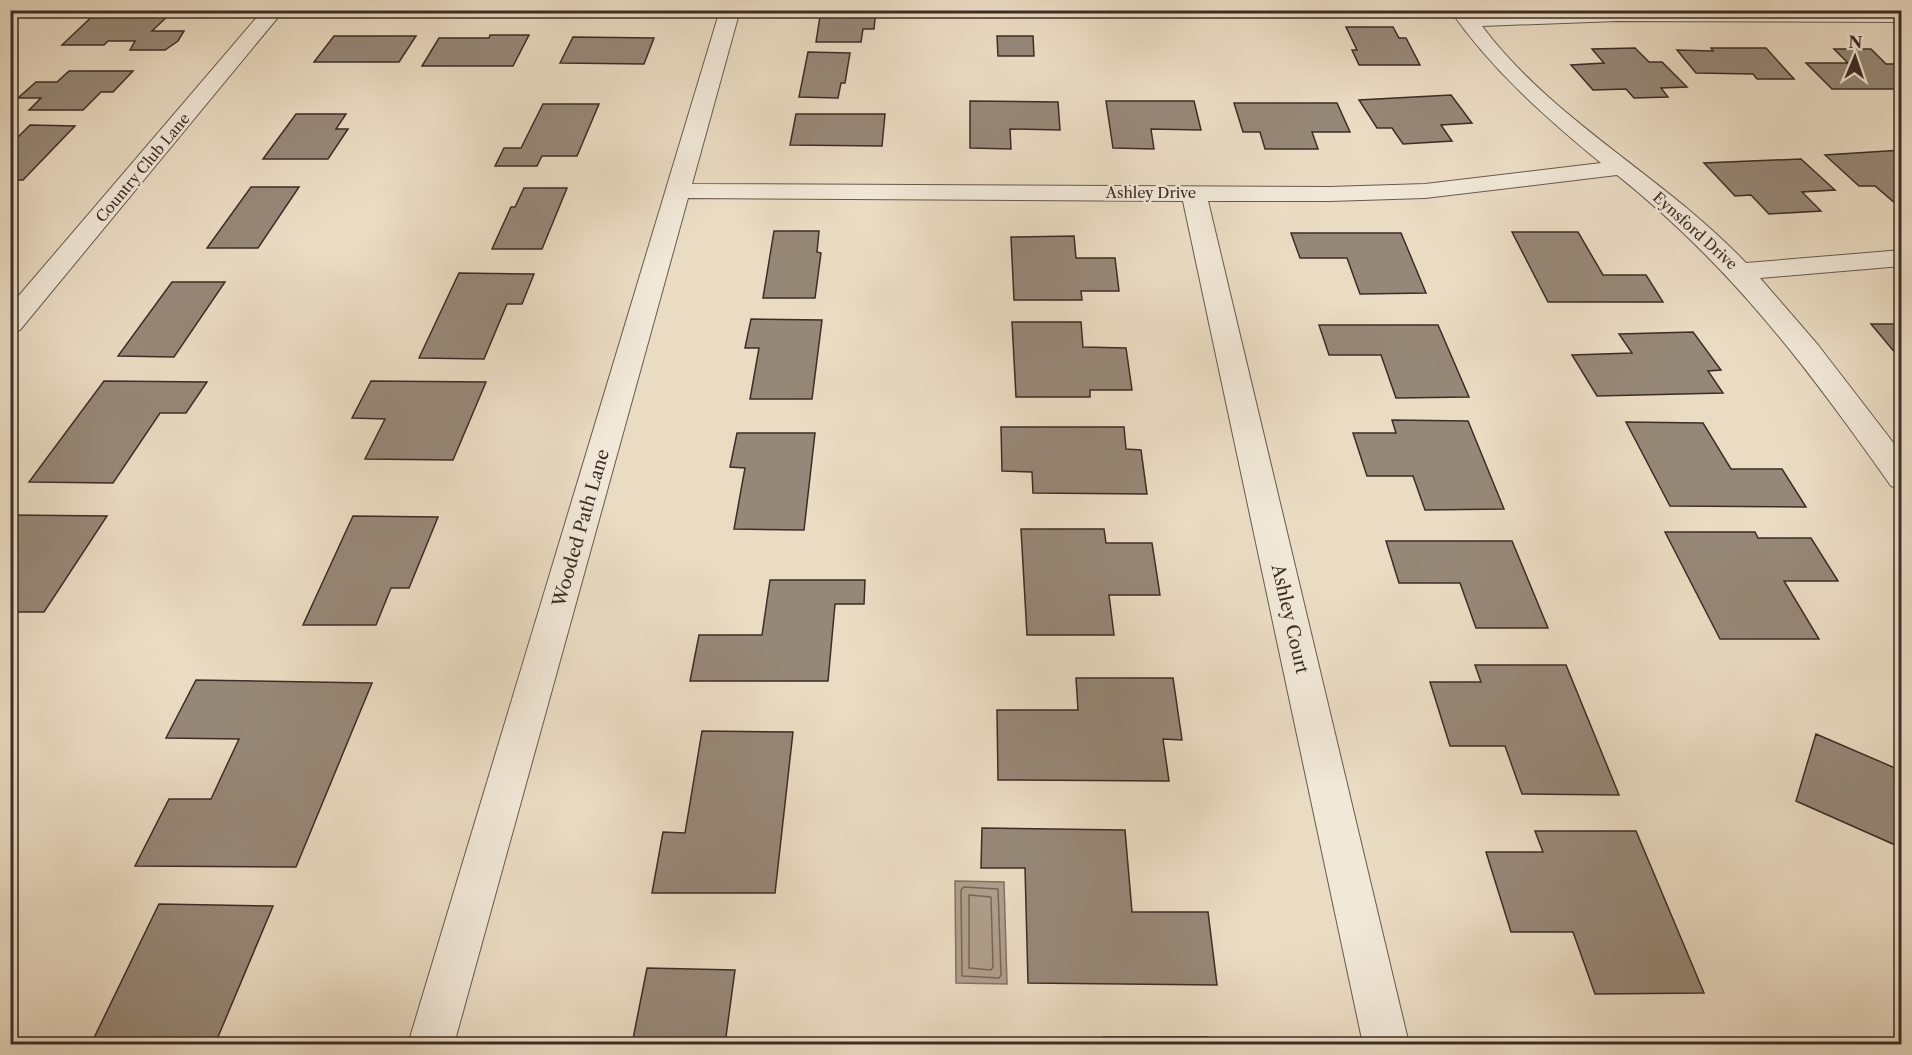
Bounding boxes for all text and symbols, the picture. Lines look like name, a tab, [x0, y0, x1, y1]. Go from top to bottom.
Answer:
north arrow	[1825, 27, 1885, 87]
text: N	[1848, 32, 1863, 52]
street label: Country Club Lane	[91, 109, 194, 226]
street label: Ashley Drive	[1105, 183, 1196, 202]
street label: Eynsford Drive	[1649, 188, 1742, 274]
street label: Wooded Path Lane	[548, 446, 614, 610]
street label: Ashley Court	[1266, 561, 1313, 677]

